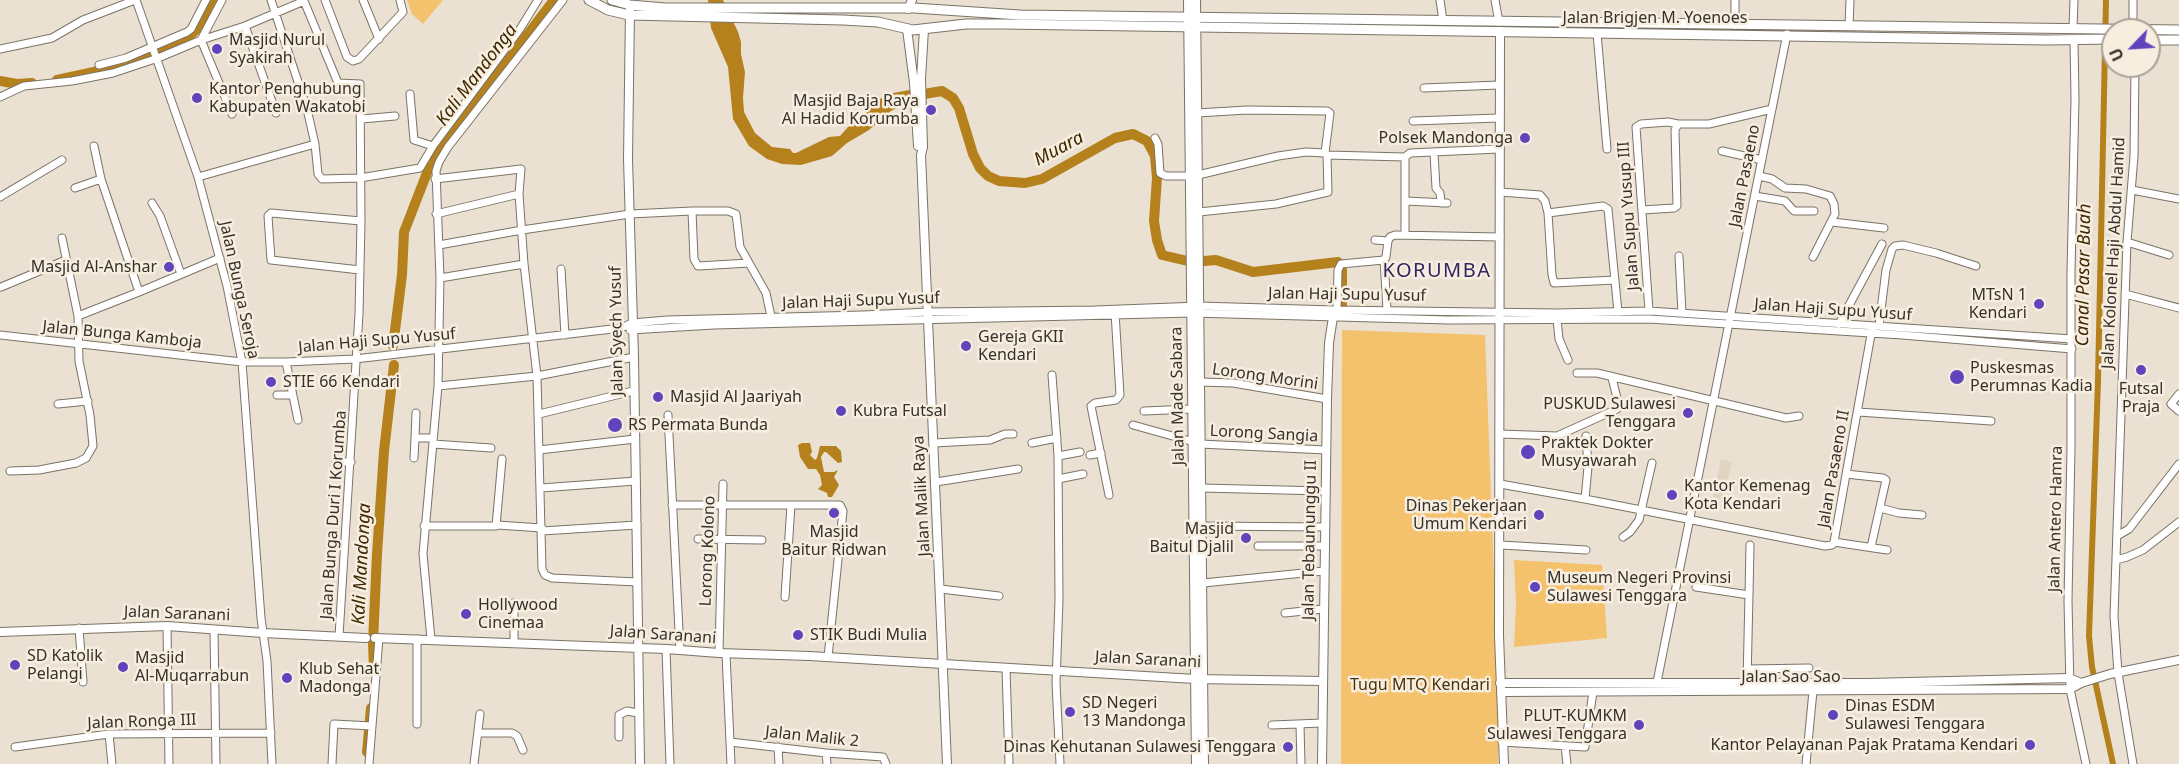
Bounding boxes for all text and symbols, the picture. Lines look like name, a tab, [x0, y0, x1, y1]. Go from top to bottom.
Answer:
street label: Jalan Brigjen M. Yoenoes	[1563, 8, 1747, 28]
north arrow	[2101, 18, 2161, 78]
water label: Kali Mandonga	[432, 20, 522, 130]
place label: Masjid Nurul Syakirah	[229, 30, 325, 68]
marker: Masjid Nurul Syakirah	[210, 42, 224, 56]
text: U	[2104, 45, 2129, 65]
place label: Kantor Penghubung Kabupaten Wakatobi	[209, 79, 366, 117]
marker: Kantor Penghubung Kabupaten Wakatobi	[190, 91, 204, 105]
place label: Masjid Baja Raya Al Hadid Korumba	[782, 91, 919, 129]
marker: Masjid Baja Raya Al Hadid Korumba	[924, 103, 938, 117]
street label: Jalan Pasaeno	[1726, 123, 1764, 229]
water label: Muara	[1031, 127, 1087, 171]
place label: Polsek Mandonga	[1379, 128, 1513, 148]
marker: Polsek Mandonga	[1518, 131, 1532, 145]
street label: Jalan Kolonel Haji Abdul Hamid	[2098, 137, 2130, 369]
street label: Jalan Supu Yusup III	[1614, 141, 1644, 291]
water label: Canal Pasar Buah	[2072, 203, 2096, 347]
street label: Jalan Bunga Seroja	[215, 219, 263, 361]
place label: Masjid Al-Anshar	[31, 257, 157, 277]
district label: KORUMBA	[1382, 259, 1492, 283]
marker: Masjid Al-Anshar	[162, 260, 176, 274]
street label: Jalan Syech Yusuf	[606, 266, 628, 396]
street label: Jalan Haji Supu Yusuf	[1268, 284, 1426, 306]
place label: MTsN 1 Kendari	[1969, 285, 2027, 323]
street label: Jalan Haji Supu Yusuf	[782, 289, 940, 313]
street label: Jalan Haji Supu Yusuf	[1754, 295, 1912, 325]
marker: MTsN 1 Kendari	[2032, 297, 2046, 311]
street label: Jalan Bunga Kamboja	[41, 317, 203, 353]
street label: Jalan Haji Supu Yusuf	[298, 325, 456, 357]
street label: Jalan Made Sabara	[1167, 326, 1189, 466]
place label: Gereja GKII Kendari	[978, 327, 1064, 365]
marker: Gereja GKII Kendari	[959, 339, 973, 353]
place label: Puskesmas Perumnas Kadia	[1970, 358, 2093, 396]
street label: Lorong Morini	[1211, 360, 1319, 394]
marker: Futsal Praja	[2134, 363, 2148, 377]
marker: Puskesmas Perumnas Kadia	[1948, 368, 1966, 386]
place label: STIE 66 Kendari	[283, 372, 400, 392]
marker: STIE 66 Kendari	[264, 375, 278, 389]
place label: Futsal Praja	[2119, 379, 2163, 417]
place label: Masjid Al Jaariyah	[670, 387, 802, 407]
marker: Masjid Al Jaariyah	[651, 390, 665, 404]
place label: PUSKUD Sulawesi Tenggara	[1543, 394, 1676, 432]
place label: Kubra Futsal	[853, 401, 947, 421]
marker: Kubra Futsal	[834, 404, 848, 418]
marker: PUSKUD Sulawesi Tenggara	[1681, 406, 1695, 420]
street label: Jalan Pasaeno II	[1814, 409, 1854, 529]
street label: Jalan Bunga Duri I Korumba	[317, 410, 351, 620]
place label: RS Permata Bunda	[628, 415, 768, 435]
marker: RS Permata Bunda	[606, 416, 624, 434]
street label: Lorong Sangia	[1209, 422, 1319, 446]
place label: Praktek Dokter Musyawarah	[1541, 433, 1653, 471]
street label: Jalan Malik Raya	[909, 435, 935, 557]
marker: Praktek Dokter Musyawarah	[1519, 443, 1537, 461]
street label: Jalan Antero Hamra	[2045, 446, 2067, 592]
street label: Jalan Tebaununggu II	[1299, 460, 1321, 620]
place label: Kantor Kemenag Kota Kendari	[1684, 476, 1811, 514]
marker: Kantor Kemenag Kota Kendari	[1665, 488, 1679, 502]
street label: Lorong Kolono	[696, 495, 720, 607]
place label: Dinas Pekerjaan Umum Kendari	[1406, 496, 1527, 534]
water label: Kali Mandonga	[348, 503, 376, 625]
marker: Masjid Baitur Ridwan	[827, 506, 841, 520]
marker: Dinas Pekerjaan Umum Kendari	[1532, 508, 1546, 522]
place label: Masjid Baitul Djalil	[1149, 519, 1234, 557]
place label: Masjid Baitur Ridwan	[781, 522, 887, 560]
marker: Masjid Baitul Djalil	[1239, 531, 1253, 545]
place label: Museum Negeri Provinsi Sulawesi Tenggara	[1547, 568, 1731, 606]
marker: Museum Negeri Provinsi Sulawesi Tenggara	[1528, 580, 1542, 594]
place label: Hollywood Cinemaa	[478, 595, 558, 633]
street label: Jalan Saranani	[123, 603, 231, 625]
marker: Hollywood Cinemaa	[459, 607, 473, 621]
street label: Jalan Saranani	[609, 622, 717, 648]
place label: STIK Budi Mulia	[810, 625, 927, 645]
marker: STIK Budi Mulia	[791, 628, 805, 642]
place label: SD Katolik Pelangi	[27, 646, 103, 684]
place label: Masjid Al-Muqarrabun	[135, 648, 249, 686]
street label: Jalan Saranani	[1094, 648, 1202, 672]
marker: SD Katolik Pelangi	[8, 658, 22, 672]
place label: Klub Sehat Madonga	[299, 659, 379, 697]
marker: Masjid Al-Muqarrabun	[116, 660, 130, 674]
street label: Jalan Sao Sao	[1741, 667, 1841, 687]
marker: Klub Sehat Madonga	[280, 671, 294, 685]
park label: Tugu MTQ Kendari	[1350, 675, 1490, 695]
place label: SD Negeri 13 Mandonga	[1082, 693, 1186, 731]
place label: Dinas ESDM Sulawesi Tenggara	[1845, 696, 1985, 734]
marker: SD Negeri 13 Mandonga	[1063, 705, 1077, 719]
place label: PLUT-KUMKM Sulawesi Tenggara	[1487, 706, 1627, 744]
marker: Dinas ESDM Sulawesi Tenggara	[1826, 708, 1840, 722]
street label: Jalan Ronga III	[87, 710, 197, 734]
marker: PLUT-KUMKM Sulawesi Tenggara	[1632, 718, 1646, 732]
street label: Jalan Malik 2	[764, 723, 860, 751]
place label: Kantor Pelayanan Pajak Pratama Kendari	[1711, 735, 2018, 755]
place label: Dinas Kehutanan Sulawesi Tenggara	[1003, 737, 1276, 757]
marker: Kantor Pelayanan Pajak Pratama Kendari	[2023, 738, 2037, 752]
marker: Dinas Kehutanan Sulawesi Tenggara	[1281, 740, 1295, 754]

